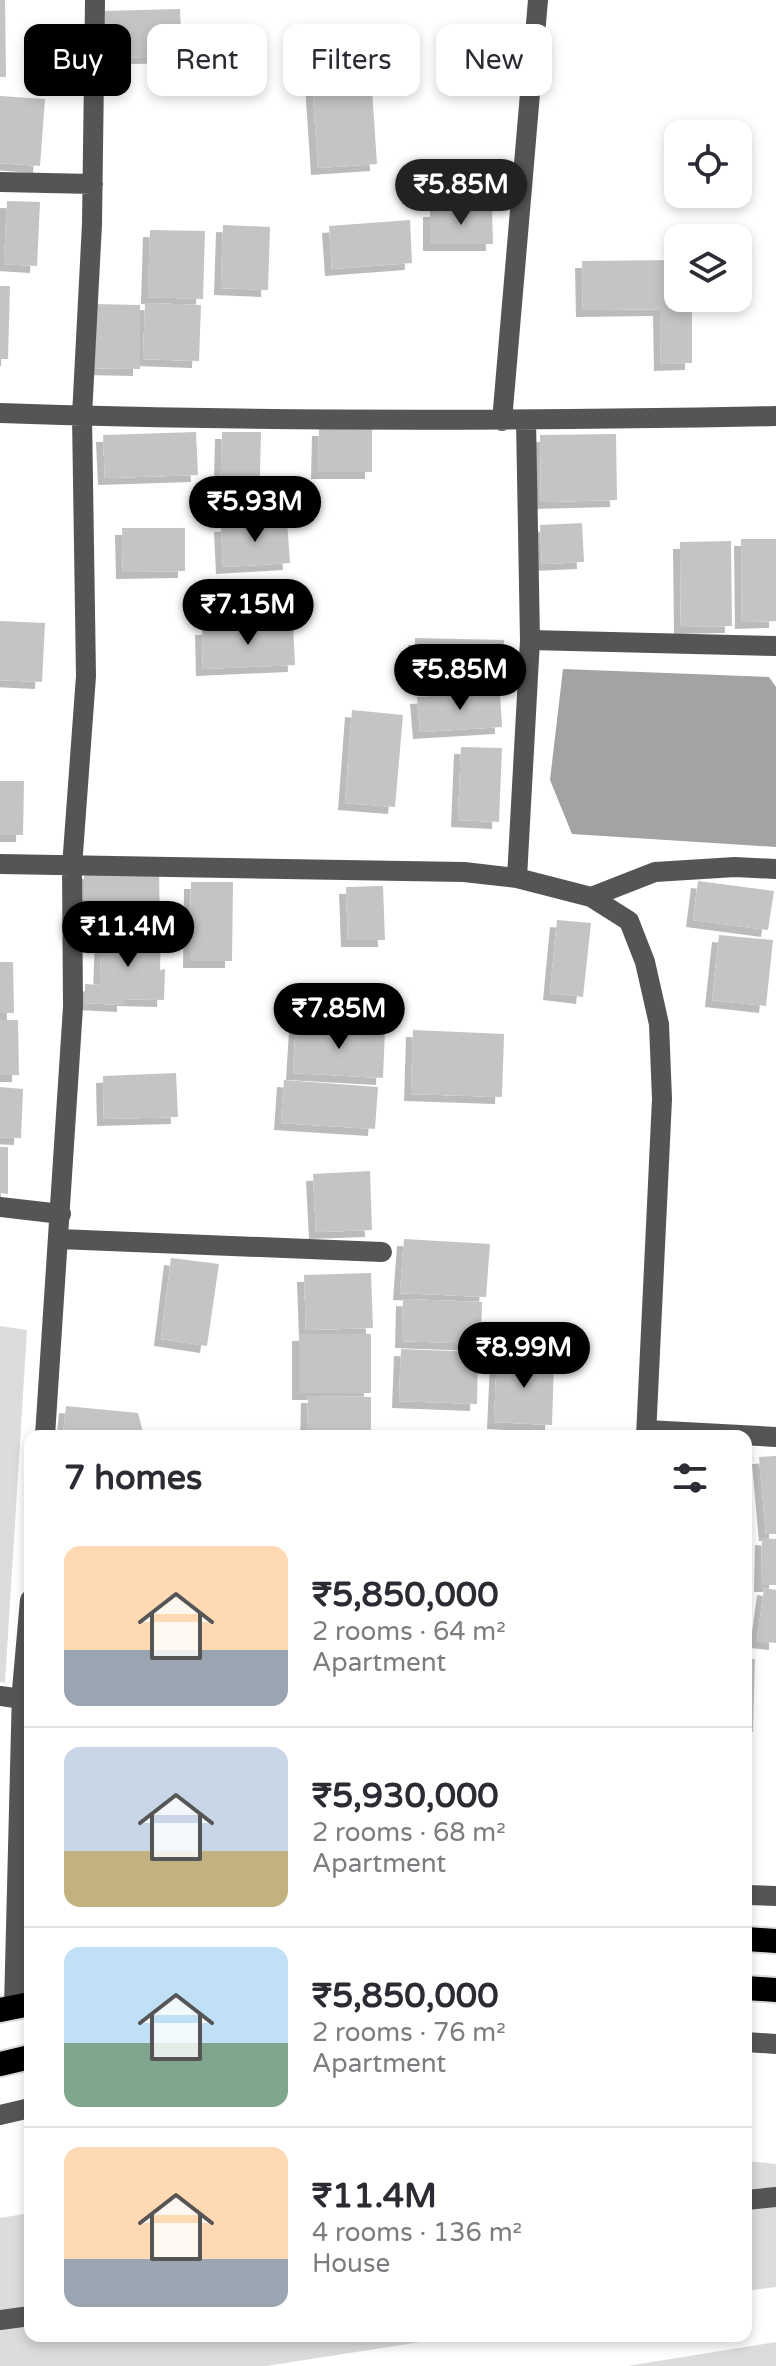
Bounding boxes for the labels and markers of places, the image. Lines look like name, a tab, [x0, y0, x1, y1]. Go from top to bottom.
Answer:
pin: ₹5.85M	[396, 159, 526, 227]
pin: ₹5.93M	[190, 476, 320, 544]
pin: ₹7.15M	[183, 579, 313, 647]
pin: ₹5.85M	[395, 644, 525, 712]
pin: ₹11.4M	[63, 901, 193, 969]
pin: ₹7.85M	[274, 983, 404, 1051]
pin: ₹8.99M	[459, 1322, 589, 1390]

